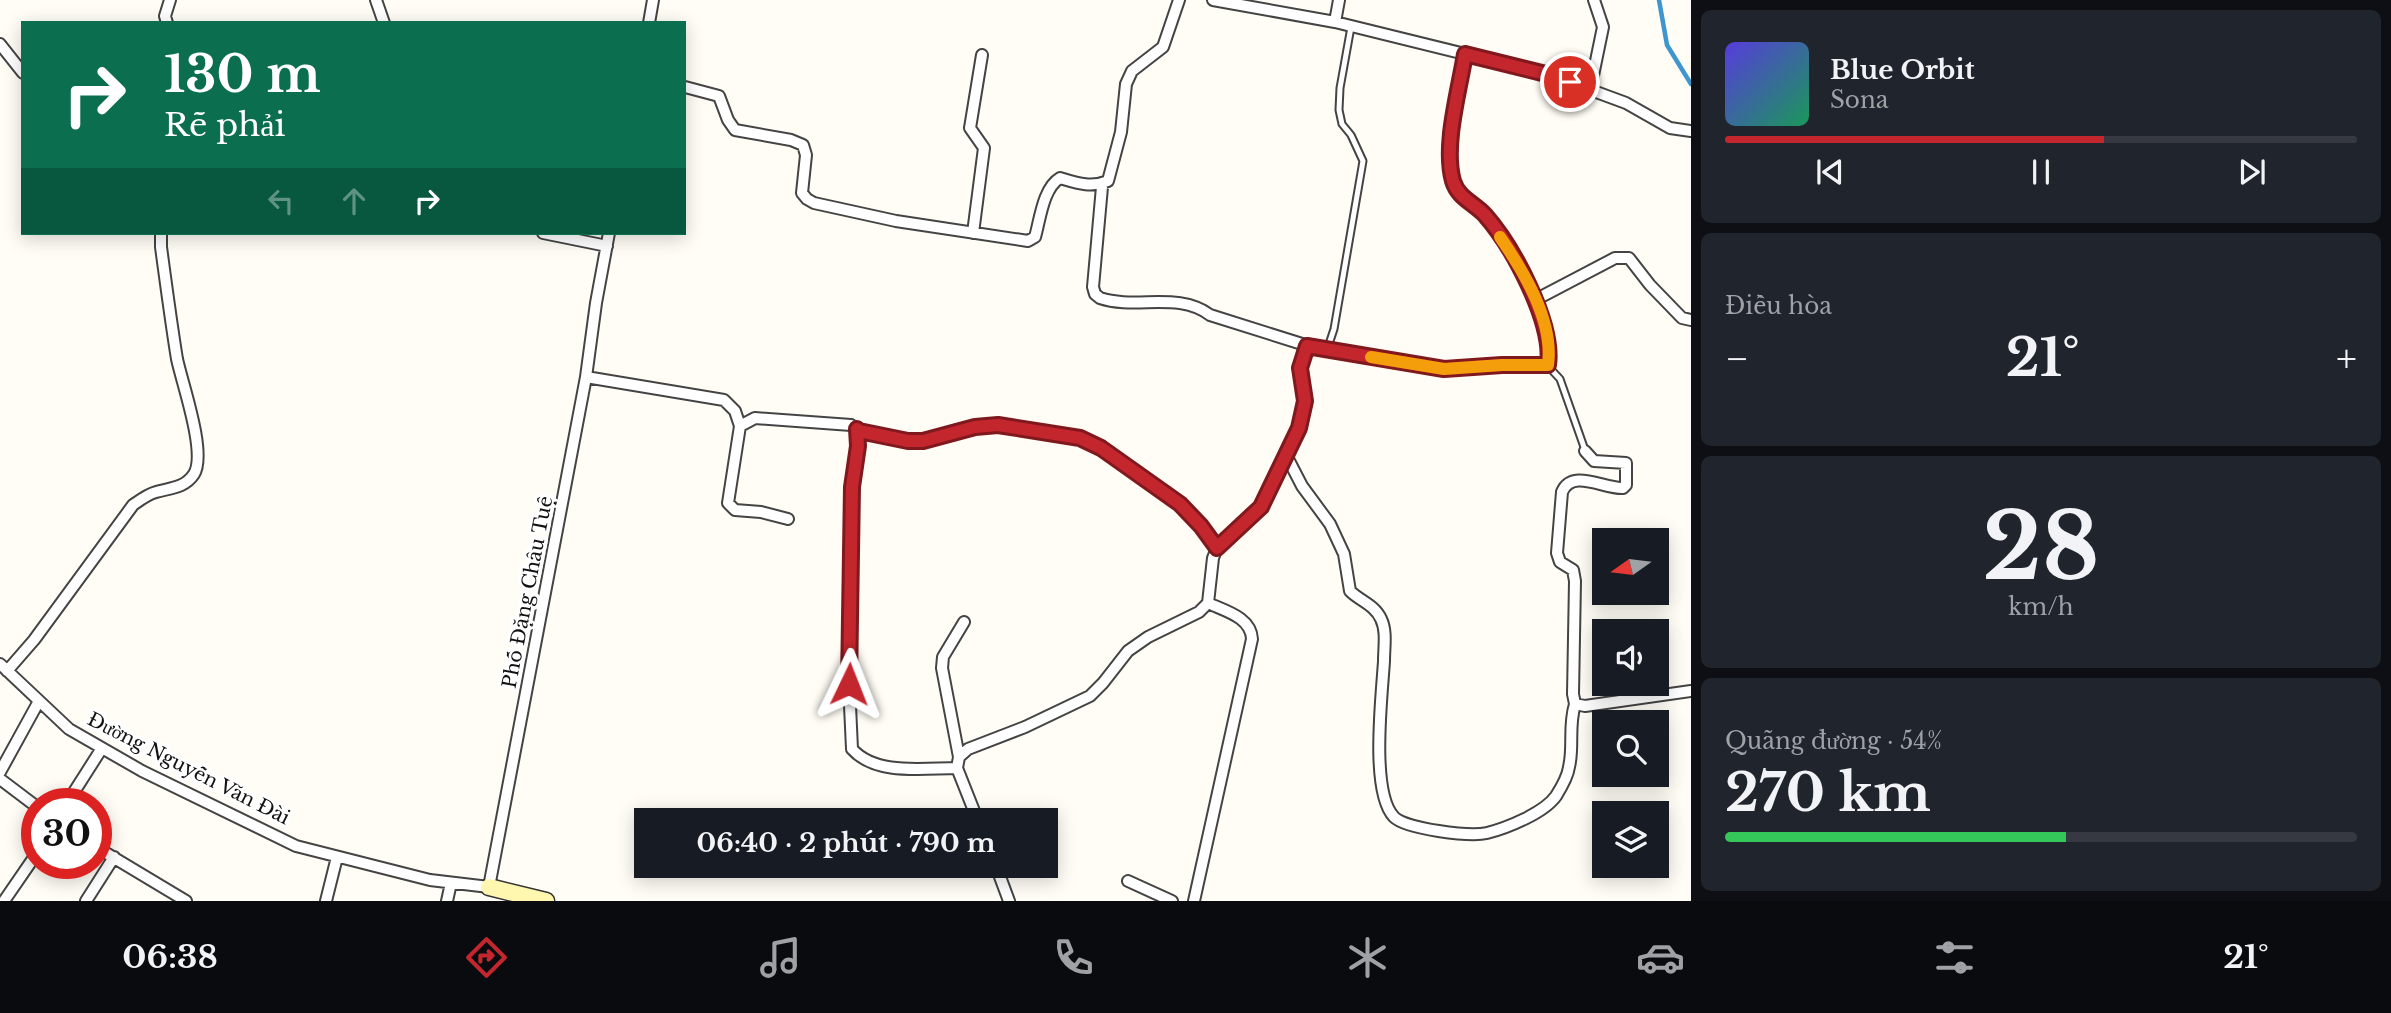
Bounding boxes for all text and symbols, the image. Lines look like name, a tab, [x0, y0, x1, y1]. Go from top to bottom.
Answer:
text: 130 m	[164, 44, 321, 105]
icon: right	[49, 49, 140, 140]
pin	[1540, 52, 1600, 112]
text: Blue Orbit	[1830, 54, 1975, 86]
icon: arrive	[1551, 63, 1589, 101]
text: Sona	[1830, 86, 1888, 114]
text: Rẽ phải	[164, 105, 285, 145]
icon: previous	[1811, 153, 1849, 191]
icon: pause	[2022, 153, 2060, 191]
icon: next	[2233, 153, 2271, 191]
icon: left	[262, 182, 300, 220]
icon: ahead	[335, 182, 373, 220]
icon: right	[408, 182, 446, 220]
text: Điều hòa	[1725, 292, 1832, 320]
text: 21°	[2006, 326, 2080, 390]
text: −	[1725, 335, 1749, 382]
text: +	[2336, 335, 2357, 382]
text: 28	[1982, 491, 2100, 604]
street label: Phố Đặng Châu Tuệ	[498, 494, 557, 690]
north arrow	[1592, 528, 1670, 606]
map controls	[1592, 528, 1669, 878]
text: km/h	[2008, 593, 2074, 621]
button: sound	[1592, 619, 1669, 696]
position arrow	[812, 647, 886, 721]
street label: Đường Nguyễn Văn Đài	[84, 707, 294, 830]
button: search	[1592, 710, 1669, 787]
text: Quãng đường · 54%	[1725, 727, 1942, 755]
text: 270 km	[1725, 761, 1931, 825]
speed limit sign: 30	[21, 788, 112, 879]
button: layers	[1592, 801, 1669, 878]
text: 06:40 · 2 phút · 790 m	[697, 827, 995, 859]
icon: directions	[462, 933, 511, 982]
icon: music	[756, 933, 805, 982]
icon: phone	[1049, 933, 1098, 982]
icon: climate	[1343, 933, 1392, 982]
icon: car	[1636, 933, 1685, 982]
icon: filters	[1930, 933, 1979, 982]
text: 06:38	[122, 937, 218, 977]
text: 21°	[2223, 937, 2269, 977]

